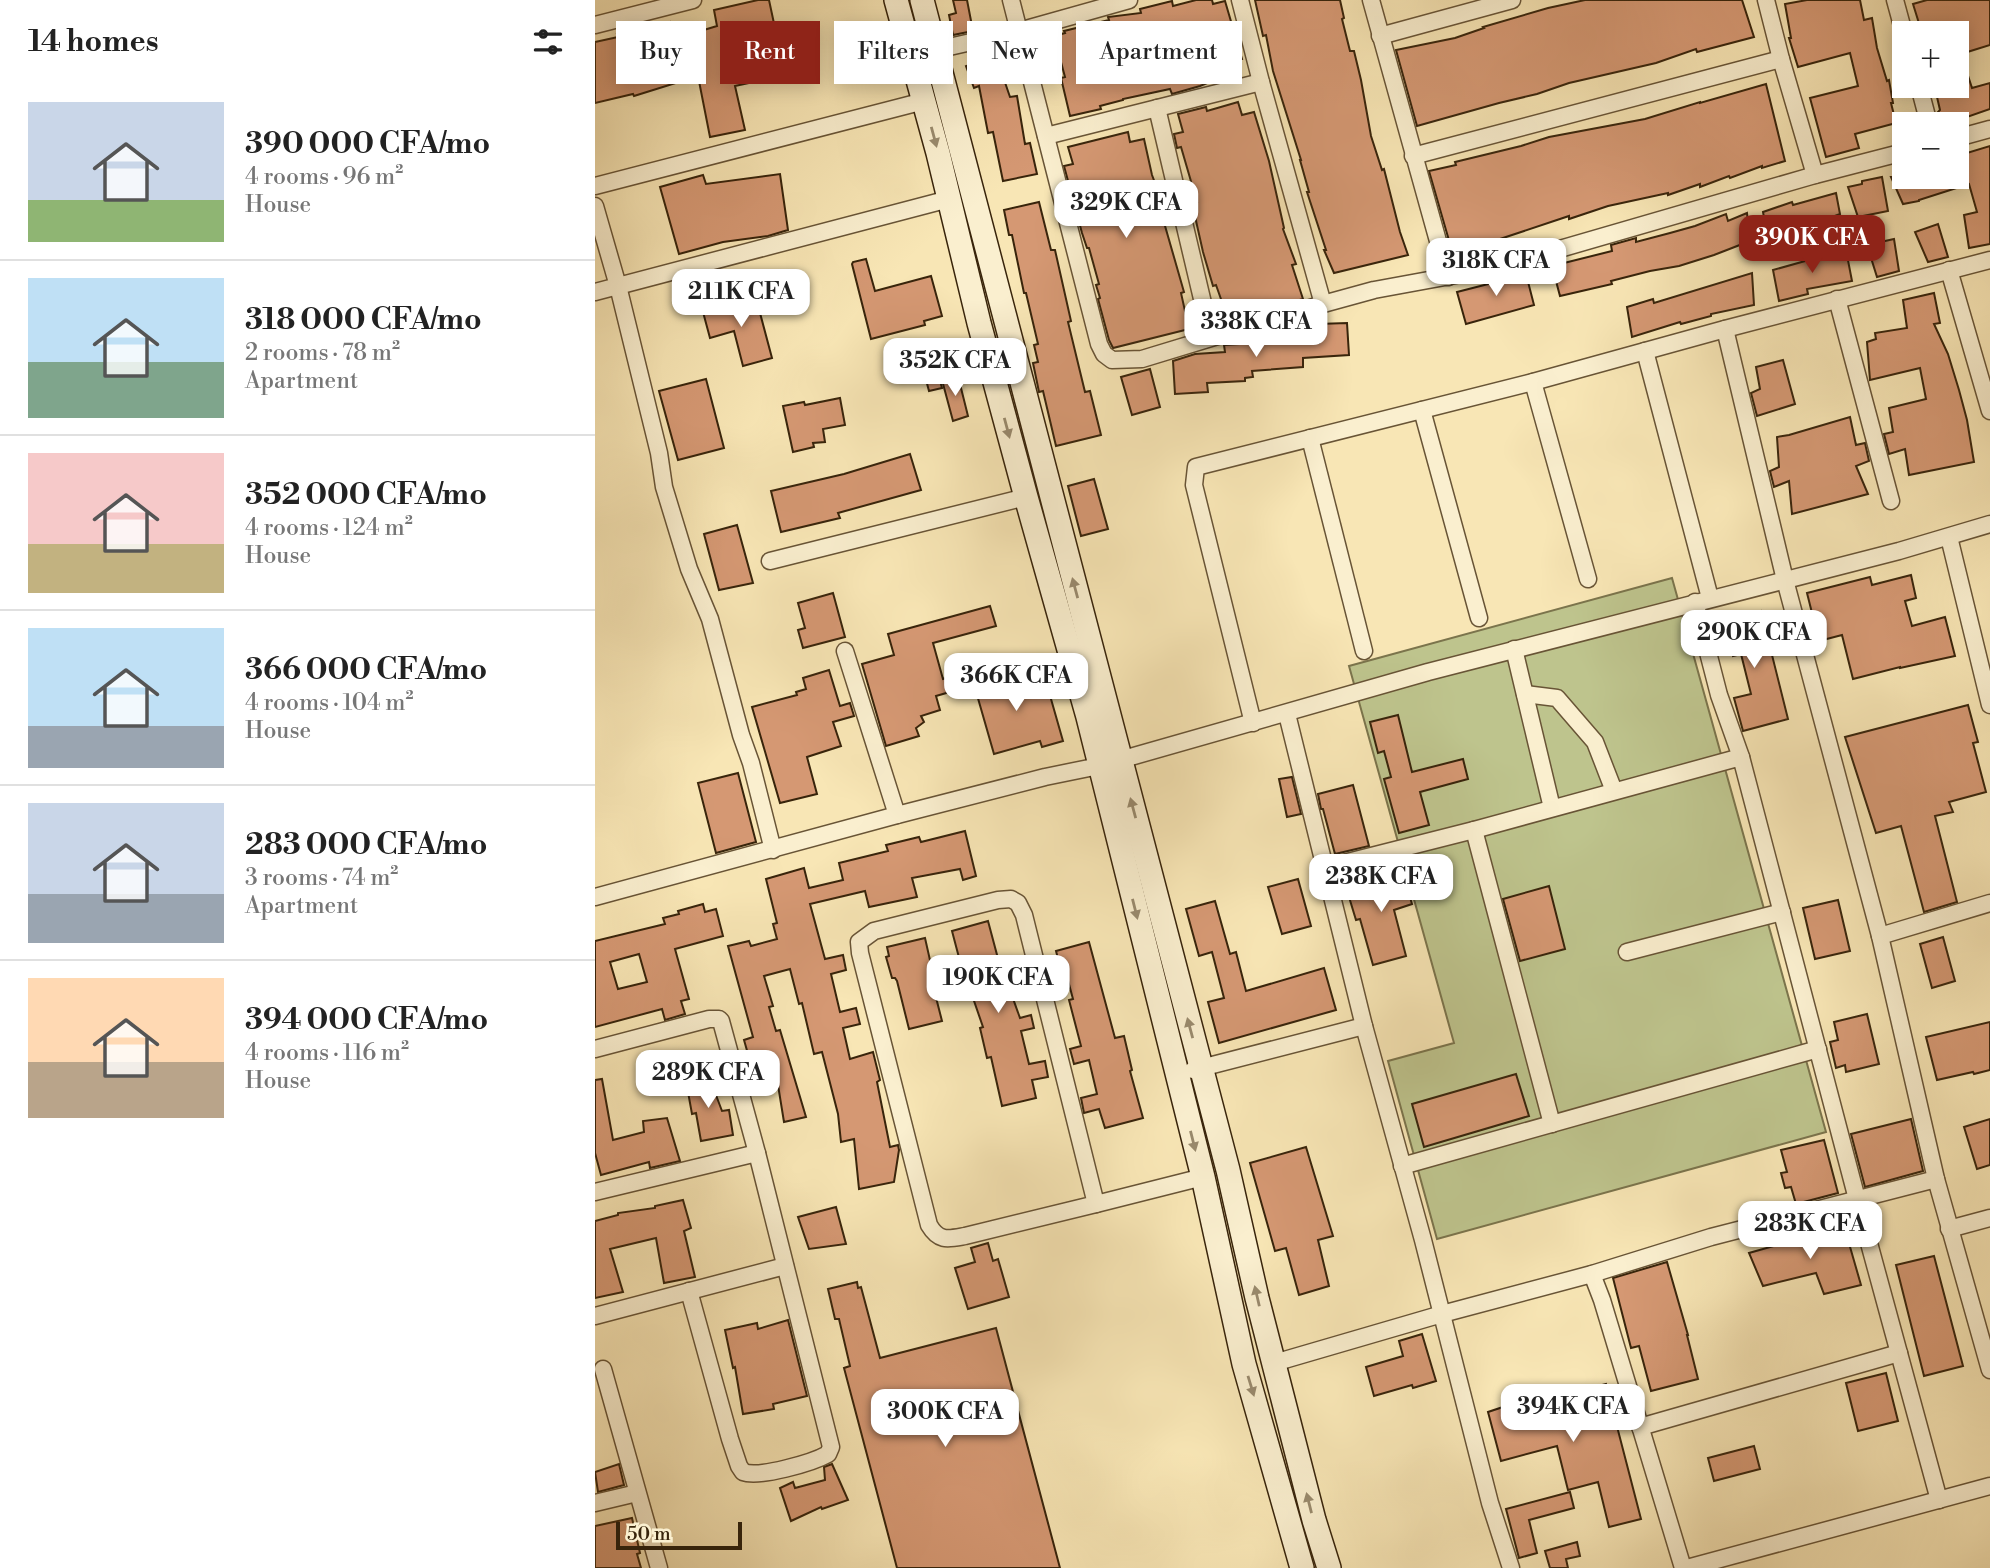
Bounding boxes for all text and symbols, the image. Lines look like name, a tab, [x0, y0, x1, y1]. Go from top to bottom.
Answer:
chip: Buy	[616, 21, 706, 84]
chip: Rent	[720, 21, 820, 84]
chip: Filters	[834, 21, 953, 84]
chip: New	[967, 21, 1062, 84]
chip: Apartment	[1076, 21, 1242, 84]
map controls	[1892, 21, 1969, 189]
button: +	[1892, 21, 1969, 98]
text: 14 homes	[28, 23, 159, 61]
icon: filters	[529, 23, 567, 61]
button: −	[1892, 112, 1969, 189]
text: 390 000 CFA/mo	[245, 125, 490, 163]
one-way arrow	[929, 126, 939, 147]
icon: home	[84, 130, 168, 214]
text: 4 rooms · 96 m²	[245, 163, 403, 191]
pin: 329K CFA	[1054, 180, 1198, 240]
text: 329K CFA	[1070, 189, 1182, 217]
text: House	[245, 191, 311, 219]
pin: 390K CFA	[1740, 216, 1884, 275]
text: 390K CFA	[1755, 224, 1869, 252]
pin: 318K CFA	[1424, 238, 1568, 298]
text: 318K CFA	[1442, 247, 1550, 275]
pin: 211K CFA	[669, 270, 813, 329]
text: 211K CFA	[688, 278, 794, 306]
pin: 338K CFA	[1184, 300, 1328, 359]
text: 318 000 CFA/mo	[245, 301, 482, 339]
icon: home	[84, 306, 168, 390]
text: 338K CFA	[1200, 308, 1312, 336]
pin: 352K CFA	[883, 338, 1027, 398]
text: 2 rooms · 78 m²	[245, 339, 400, 367]
text: 352K CFA	[899, 347, 1011, 375]
text: Apartment	[245, 367, 358, 395]
one-way arrow	[1002, 418, 1013, 440]
text: 352 000 CFA/mo	[245, 476, 487, 514]
icon: home	[84, 481, 168, 565]
text: 4 rooms · 124 m²	[245, 514, 413, 542]
text: House	[245, 542, 311, 570]
one-way arrow	[1069, 577, 1080, 599]
pin: 290K CFA	[1682, 610, 1826, 670]
text: 290K CFA	[1697, 619, 1811, 647]
text: 366 000 CFA/mo	[245, 651, 487, 689]
pin: 366K CFA	[944, 654, 1088, 713]
icon: home	[84, 656, 168, 740]
text: 366K CFA	[960, 662, 1072, 690]
text: 4 rooms · 104 m²	[245, 689, 414, 717]
text: House	[245, 717, 311, 745]
one-way arrow	[1127, 797, 1138, 819]
text: 283 000 CFA/mo	[245, 826, 487, 864]
icon: home	[84, 831, 168, 915]
pin: 238K CFA	[1309, 855, 1453, 914]
text: 238K CFA	[1325, 863, 1437, 891]
text: 3 rooms · 74 m²	[245, 864, 398, 892]
text: Apartment	[245, 892, 358, 920]
one-way arrow	[1130, 898, 1141, 920]
pin: 190K CFA	[926, 956, 1070, 1015]
text: 190K CFA	[943, 964, 1053, 992]
text: 394 000 CFA/mo	[245, 1001, 488, 1039]
icon: home	[84, 1006, 168, 1090]
one-way arrow	[1184, 1017, 1195, 1039]
text: 4 rooms · 116 m²	[245, 1039, 409, 1067]
pin: 289K CFA	[636, 1050, 780, 1110]
text: 289K CFA	[652, 1059, 764, 1087]
text: House	[245, 1067, 311, 1095]
one-way arrow	[1188, 1130, 1199, 1152]
pin: 283K CFA	[1738, 1202, 1882, 1261]
text: 283K CFA	[1754, 1210, 1866, 1238]
one-way arrow	[1251, 1285, 1262, 1307]
one-way arrow	[1246, 1376, 1256, 1397]
pin: 394K CFA	[1501, 1384, 1645, 1444]
pin: 300K CFA	[873, 1390, 1017, 1449]
text: 394K CFA	[1517, 1393, 1629, 1421]
text: 300K CFA	[887, 1398, 1003, 1426]
one-way arrow	[1303, 1492, 1314, 1514]
scale bar	[616, 1519, 742, 1551]
text: 50 m	[627, 1522, 671, 1546]

